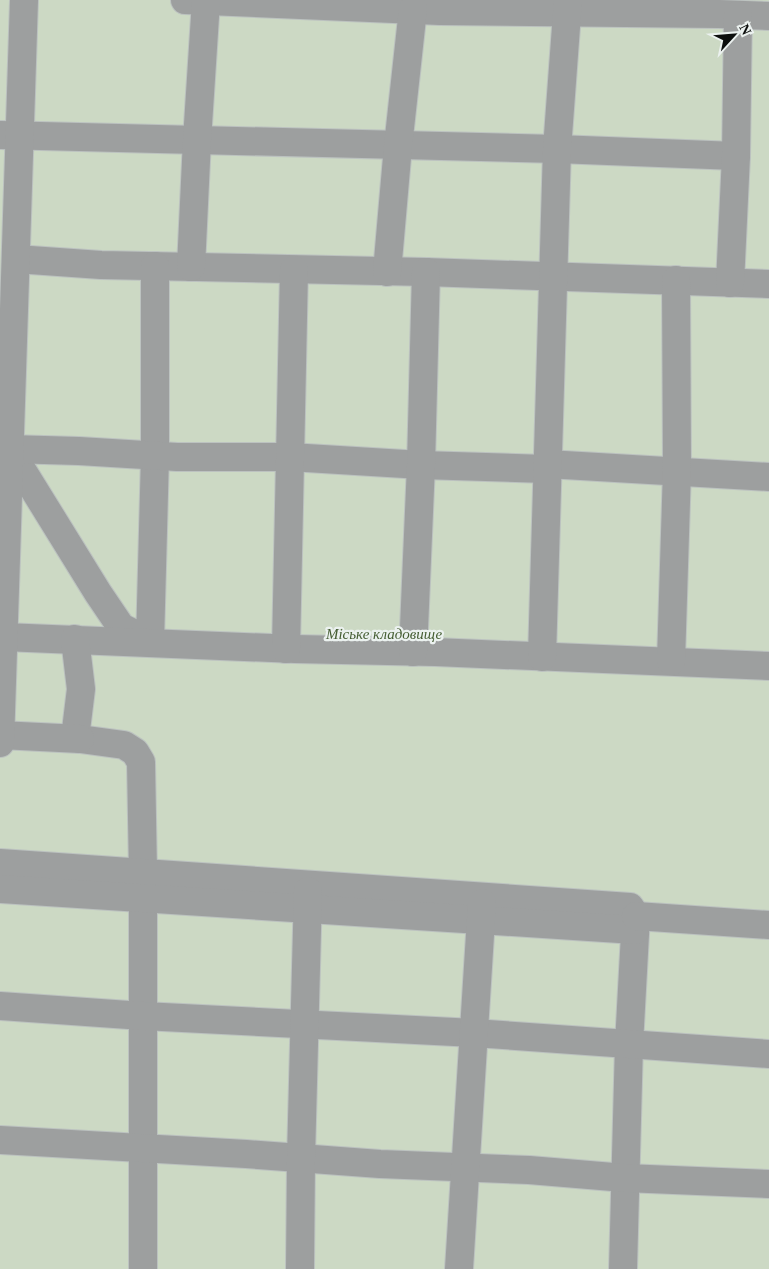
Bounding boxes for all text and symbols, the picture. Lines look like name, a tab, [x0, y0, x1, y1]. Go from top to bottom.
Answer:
north arrow	[709, 10, 759, 60]
text: N	[736, 22, 754, 37]
park label: Міське кладовище	[325, 626, 442, 642]

